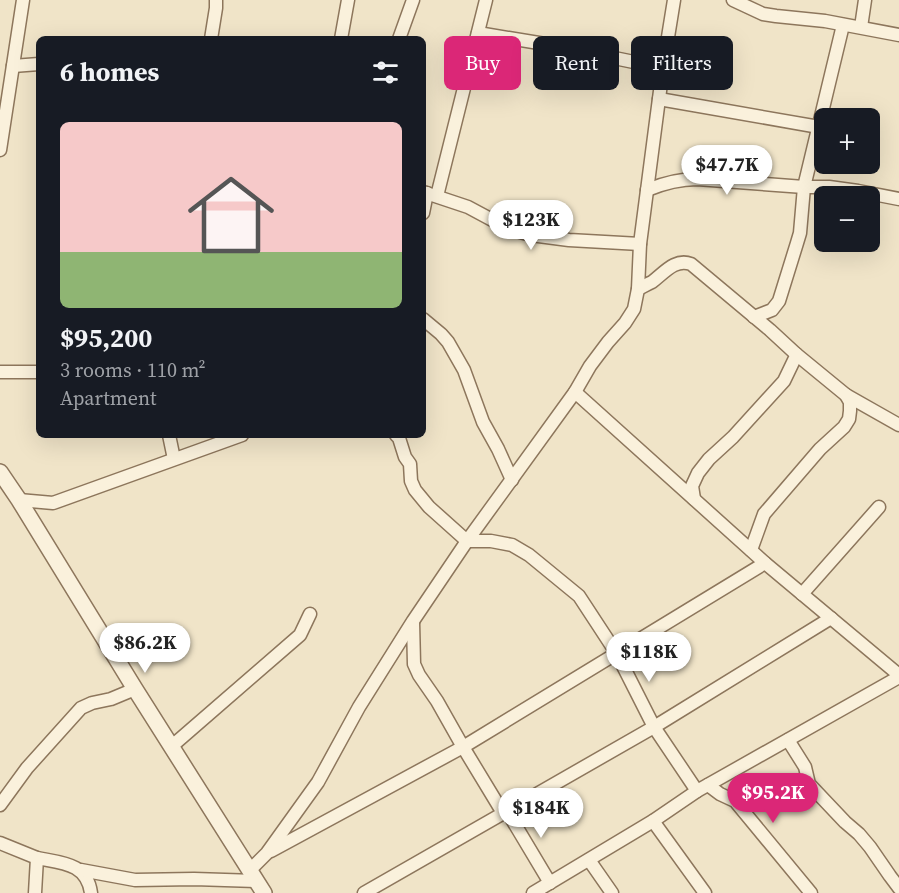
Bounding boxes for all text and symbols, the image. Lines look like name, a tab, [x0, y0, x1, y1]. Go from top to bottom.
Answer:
chip: Buy	[444, 36, 521, 90]
chip: Rent	[533, 36, 619, 90]
chip: Filters	[631, 36, 733, 90]
text: 6 homes	[60, 54, 159, 90]
icon: filters	[369, 56, 402, 89]
map controls	[814, 108, 880, 252]
button: +	[814, 108, 880, 174]
pin: $47.7K	[678, 145, 776, 196]
text: $47.7K	[695, 150, 759, 178]
icon: home	[177, 161, 285, 269]
button: −	[814, 186, 880, 252]
pin: $123K	[489, 200, 573, 251]
text: $123K	[502, 205, 560, 233]
text: $95,200	[60, 320, 152, 356]
text: 3 rooms · 110 m²	[60, 356, 206, 384]
text: Apartment	[60, 384, 157, 412]
pin: $86.2K	[96, 623, 194, 674]
text: $86.2K	[113, 628, 177, 656]
pin: $118K	[607, 632, 691, 683]
text: $118K	[620, 637, 678, 665]
pin: $95.2K	[724, 773, 822, 824]
text: $95.2K	[741, 778, 805, 806]
pin: $184K	[499, 788, 583, 839]
text: $184K	[512, 793, 570, 821]

